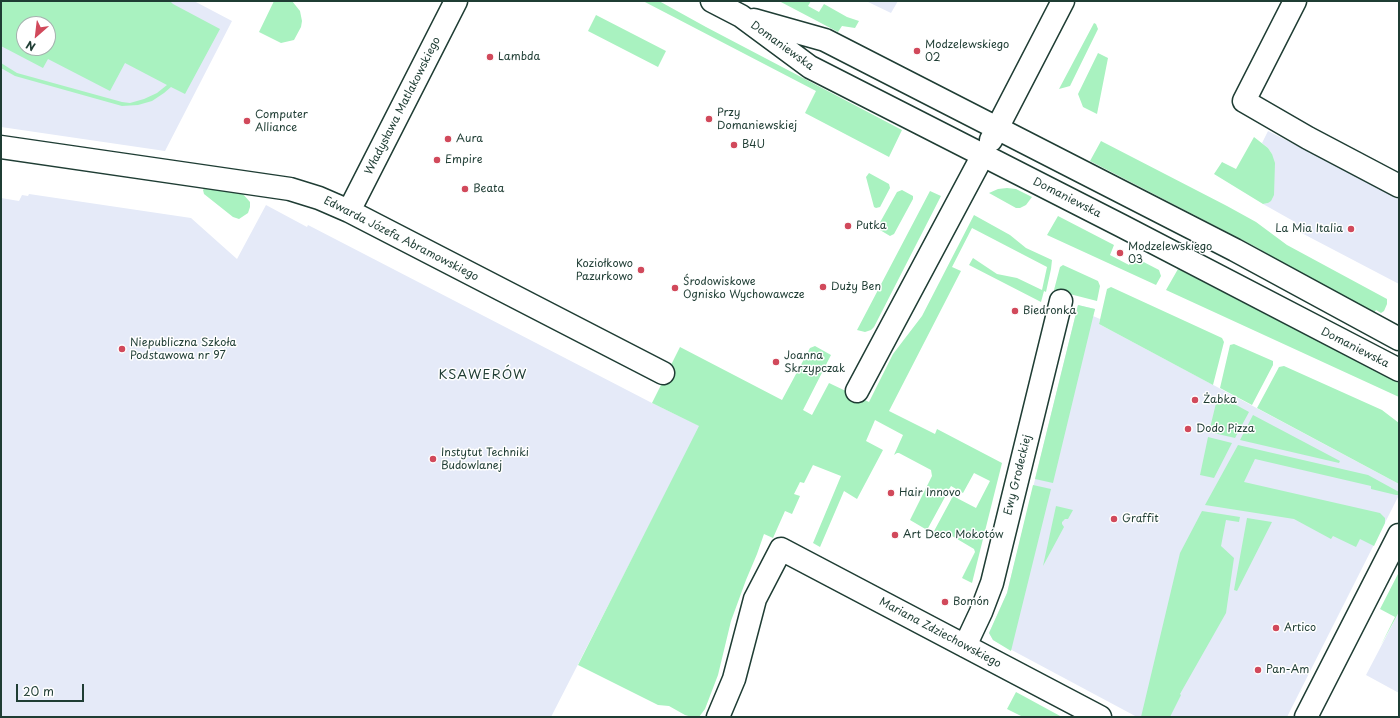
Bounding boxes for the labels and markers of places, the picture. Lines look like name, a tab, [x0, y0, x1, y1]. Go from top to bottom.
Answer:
place label: Modzelewskiego 02	[925, 38, 1009, 64]
marker: Modzelewskiego 02	[912, 46, 922, 56]
place label: Lambda	[498, 50, 540, 64]
marker: Lambda	[485, 52, 495, 62]
place label: Przy Domaniewskiej	[717, 106, 797, 132]
place label: Computer Alliance	[255, 108, 308, 134]
marker: Przy Domaniewskiej	[704, 114, 714, 124]
marker: Computer Alliance	[242, 116, 252, 126]
place label: Aura	[456, 132, 483, 146]
marker: Aura	[443, 134, 453, 144]
place label: B4U	[742, 138, 765, 152]
marker: B4U	[729, 140, 739, 150]
place label: Empire	[445, 153, 483, 167]
marker: Empire	[432, 155, 442, 165]
place label: Beata	[473, 182, 505, 196]
marker: Beata	[460, 184, 470, 194]
place label: Putka	[856, 219, 887, 233]
marker: Putka	[843, 221, 853, 231]
place label: La Mia Italia	[1275, 222, 1343, 236]
marker: La Mia Italia	[1346, 224, 1356, 234]
place label: Modzelewskiego 03	[1128, 240, 1212, 266]
marker: Modzelewskiego 03	[1115, 248, 1125, 258]
place label: Koziołkowo Pazurkowo	[576, 257, 633, 283]
marker: Koziołkowo Pazurkowo	[636, 265, 646, 275]
place label: Środowiskowe Ognisko Wychowawcze	[683, 275, 805, 301]
place label: Duży Ben	[831, 280, 881, 294]
marker: Duży Ben	[818, 282, 828, 292]
marker: Środowiskowe Ognisko Wychowawcze	[670, 283, 680, 293]
place label: Biedronka	[1023, 304, 1076, 318]
marker: Biedronka	[1010, 306, 1020, 316]
place label: Niepubliczna Szkoła Podstawowa nr 97	[130, 336, 236, 362]
marker: Niepubliczna Szkoła Podstawowa nr 97	[117, 344, 127, 354]
place label: Joanna Skrzypczak	[784, 349, 845, 375]
marker: Joanna Skrzypczak	[771, 357, 781, 367]
place label: Żabka	[1203, 393, 1237, 407]
marker: Żabka	[1190, 395, 1200, 405]
place label: Dodo Pizza	[1196, 422, 1255, 436]
marker: Dodo Pizza	[1183, 424, 1193, 434]
place label: Instytut Techniki Budowlanej	[441, 446, 529, 472]
marker: Instytut Techniki Budowlanej	[428, 454, 438, 464]
place label: Hair Innovo	[899, 486, 961, 500]
marker: Hair Innovo	[886, 488, 896, 498]
place label: Graffit	[1122, 512, 1159, 526]
marker: Graffit	[1109, 514, 1119, 524]
place label: Art Deco Mokotów	[903, 528, 1003, 542]
marker: Art Deco Mokotów	[890, 530, 900, 540]
place label: Bomón	[953, 595, 989, 609]
marker: Bomón	[940, 597, 950, 607]
place label: Artico	[1284, 621, 1316, 635]
marker: Artico	[1271, 623, 1281, 633]
place label: Pan-Am	[1266, 663, 1309, 677]
marker: Pan-Am	[1253, 665, 1263, 675]

